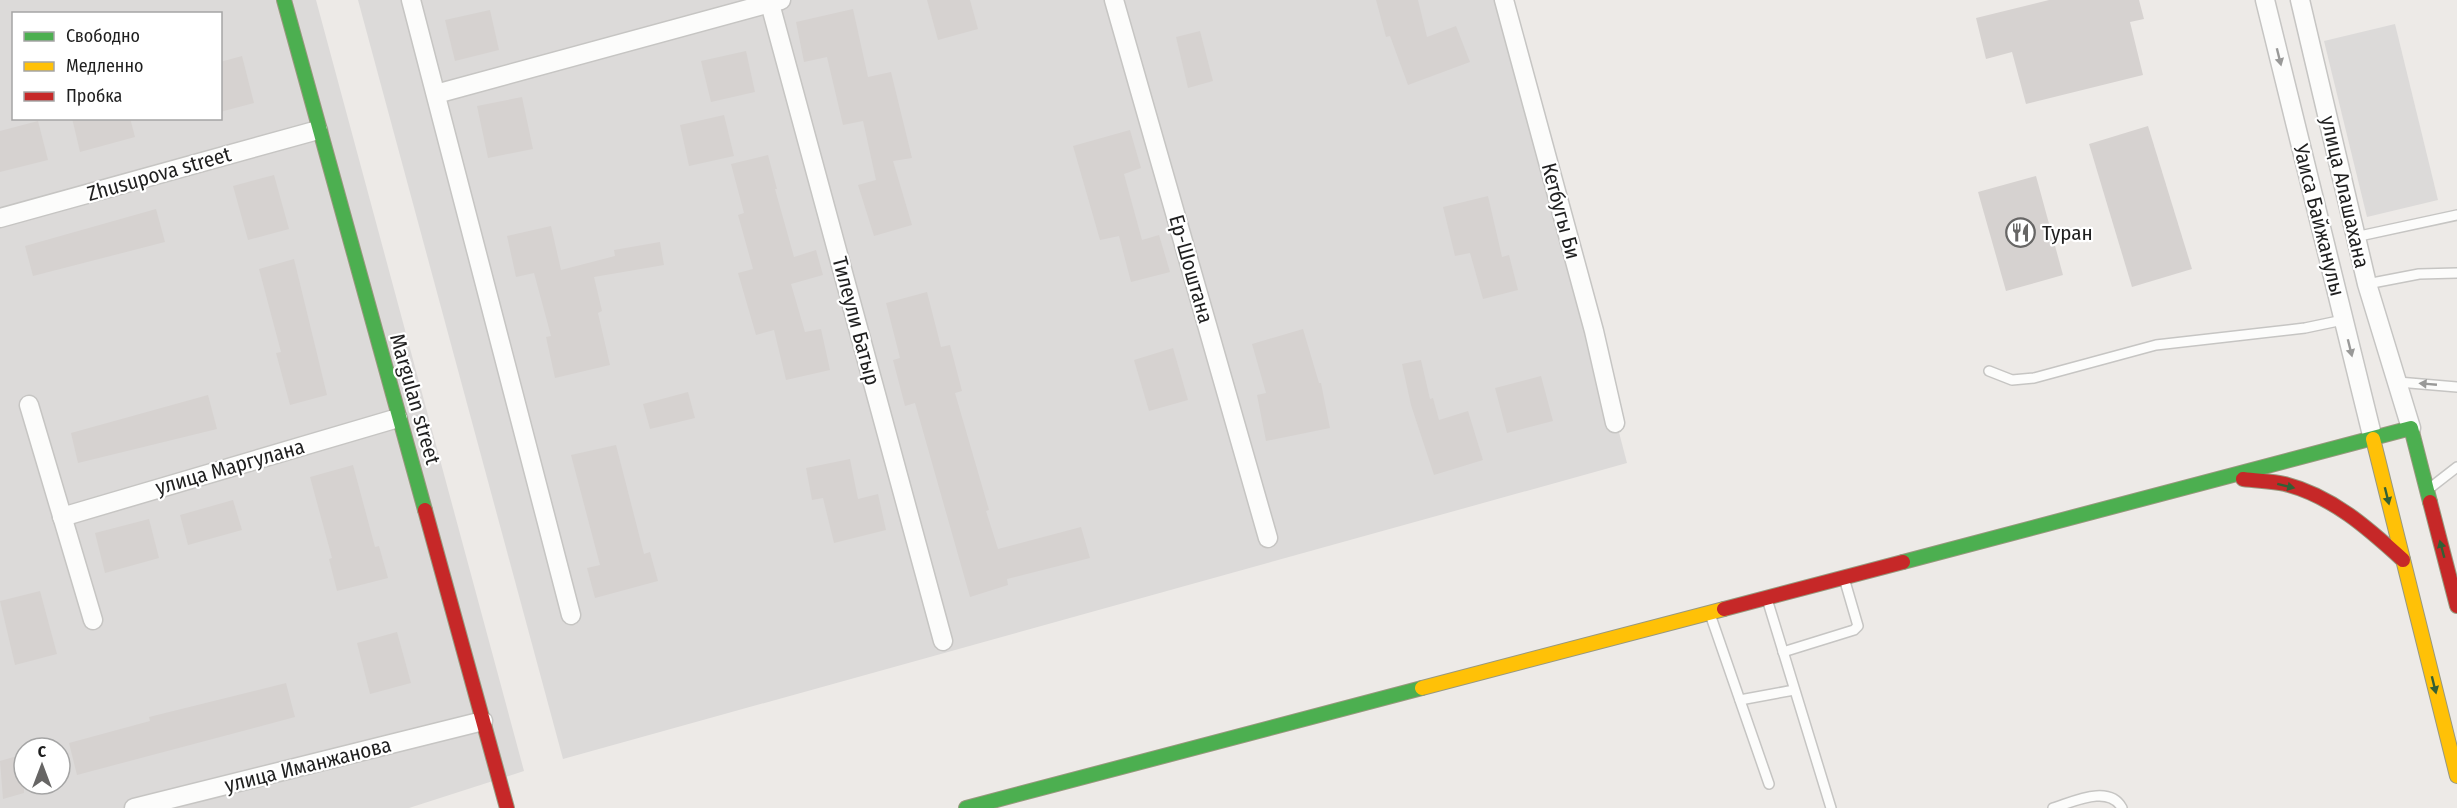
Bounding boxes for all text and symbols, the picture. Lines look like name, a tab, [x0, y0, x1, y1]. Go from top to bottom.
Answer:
legend	[12, 12, 222, 120]
text: Свободно	[66, 25, 140, 47]
one-way arrow	[2274, 48, 2284, 66]
text: Медленно	[66, 55, 144, 77]
text: Пробка	[66, 85, 122, 107]
street label: улица Алашахана	[2315, 113, 2375, 271]
street label: Уаиса Байжанулы	[2287, 140, 2350, 299]
street label: Zhusupova street	[84, 141, 234, 207]
street label: Кетбугы Би	[1536, 160, 1586, 262]
street label: Ер-Шоштана	[1163, 212, 1219, 326]
restaurant icon: Туран	[2005, 217, 2037, 249]
place label: Туран	[2042, 220, 2093, 246]
street label: Тилеули Батыр	[826, 254, 886, 388]
street label: Margulan street	[384, 331, 446, 468]
one-way arrow	[2346, 339, 2356, 357]
one-way arrow	[2418, 379, 2437, 389]
street label: улица Маргулана	[153, 433, 307, 501]
one-way arrow	[2276, 481, 2295, 491]
one-way arrow	[2383, 487, 2393, 505]
one-way arrow	[2436, 540, 2446, 558]
one-way arrow	[2430, 676, 2440, 694]
street label: улица Иманжанова	[222, 732, 394, 798]
north arrow	[12, 736, 72, 796]
text: С	[38, 742, 47, 761]

